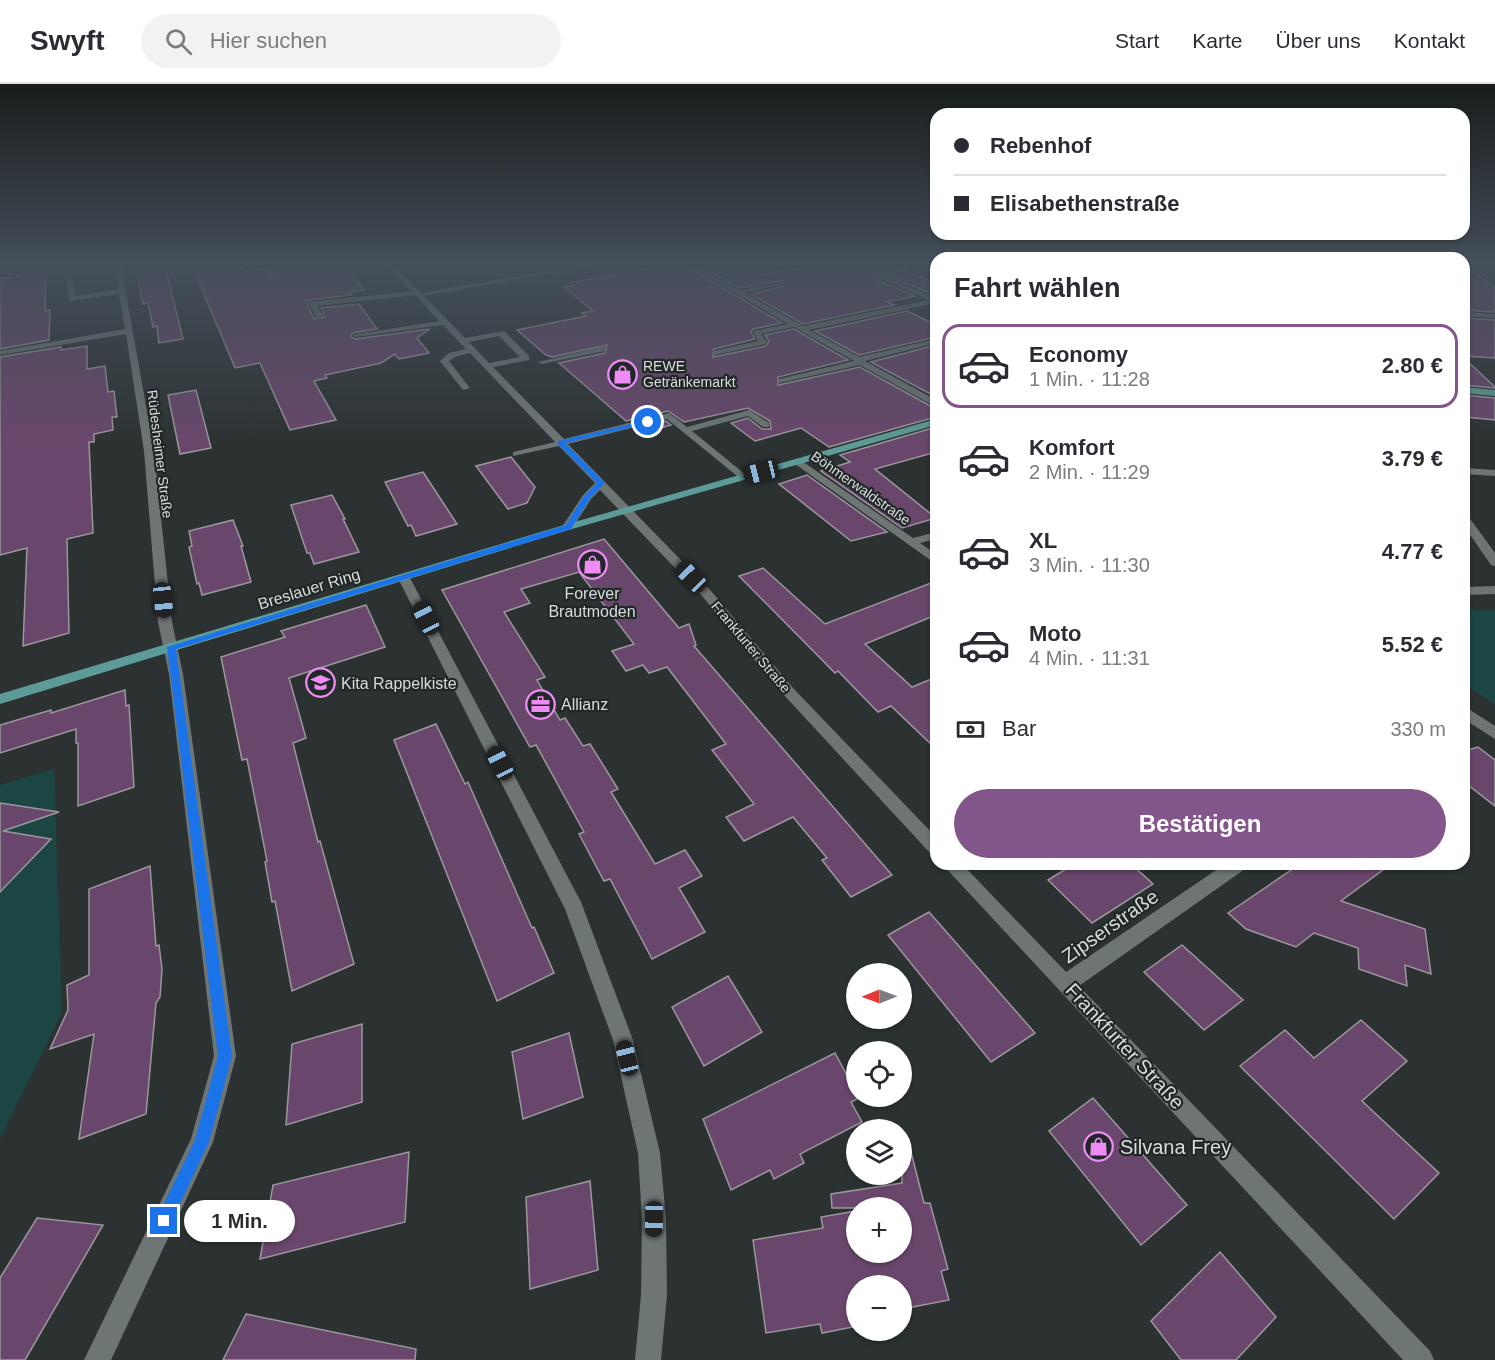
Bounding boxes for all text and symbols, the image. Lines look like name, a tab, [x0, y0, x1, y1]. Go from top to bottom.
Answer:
search box	[141, 14, 561, 68]
text: Swyft	[30, 25, 105, 56]
icon: search	[162, 25, 195, 58]
text: Hier suchen	[210, 28, 327, 53]
text: Start	[1115, 29, 1159, 52]
text: Karte	[1192, 29, 1243, 52]
text: Über uns	[1276, 29, 1361, 52]
text: Kontakt	[1394, 29, 1465, 52]
text: Rebenhof	[990, 133, 1091, 158]
text: Elisabethenstraße	[990, 191, 1180, 216]
text: Fahrt wählen	[954, 273, 1121, 303]
icon: car	[957, 339, 1011, 393]
text: Economy	[1029, 342, 1128, 367]
text: 2.80 €	[1382, 353, 1443, 378]
shop icon: REWE Getränkemarkt	[606, 358, 638, 390]
place label: REWE Getränkemarkt	[643, 358, 736, 390]
text: 1 Min. · 11:28	[1029, 368, 1150, 390]
street label: Rüdesheimer Straße	[144, 389, 176, 519]
route start	[634, 408, 661, 435]
icon: car	[957, 432, 1011, 486]
text: Komfort	[1029, 435, 1115, 460]
text: 3.79 €	[1382, 446, 1443, 471]
street label: Böhmerwaldstraße	[808, 448, 914, 528]
car	[741, 459, 781, 485]
text: 2 Min. · 11:29	[1029, 461, 1150, 483]
icon: car	[957, 525, 1011, 579]
text: XL	[1029, 528, 1057, 553]
text: 4.77 €	[1382, 539, 1443, 564]
shop icon: Forever Brautmoden	[576, 549, 608, 581]
text: 3 Min. · 11:30	[1029, 554, 1150, 576]
car	[672, 558, 710, 596]
street label: Breslauer Ring	[256, 565, 362, 613]
car	[152, 581, 174, 619]
place label: Forever Brautmoden	[548, 585, 636, 620]
car	[410, 598, 442, 638]
street label: Frankfurter Straße	[708, 598, 794, 696]
icon: car	[957, 618, 1011, 672]
text: Moto	[1029, 621, 1082, 646]
text: 5.52 €	[1382, 632, 1443, 657]
text: 4 Min. · 11:31	[1029, 647, 1150, 669]
school or university icon: Kita Rappelkiste	[304, 667, 336, 699]
place label: Kita Rappelkiste	[341, 675, 457, 692]
office icon: Allianz	[524, 688, 556, 720]
place label: Allianz	[561, 696, 608, 713]
icon: cash	[954, 713, 987, 746]
text: Bar	[1002, 716, 1036, 741]
text: 330 m	[1390, 718, 1446, 740]
car	[484, 743, 516, 783]
button: Bestätigen	[954, 789, 1446, 858]
street label: Zipserstraße	[1058, 885, 1162, 967]
north arrow	[846, 963, 912, 1029]
map controls	[846, 963, 912, 1341]
street label: Frankfurter Straße	[1061, 979, 1189, 1113]
car	[614, 1038, 640, 1078]
button: locate	[846, 1041, 912, 1107]
button: layers	[846, 1119, 912, 1185]
shop icon: Silvana Frey	[1083, 1131, 1115, 1163]
place label: Silvana Frey	[1120, 1136, 1231, 1158]
button: +	[846, 1197, 912, 1263]
callout: 1 Min.	[185, 1200, 296, 1242]
car	[645, 1201, 663, 1237]
route end	[150, 1207, 177, 1234]
text: 1 Min.	[211, 1210, 268, 1232]
button: −	[846, 1275, 912, 1341]

